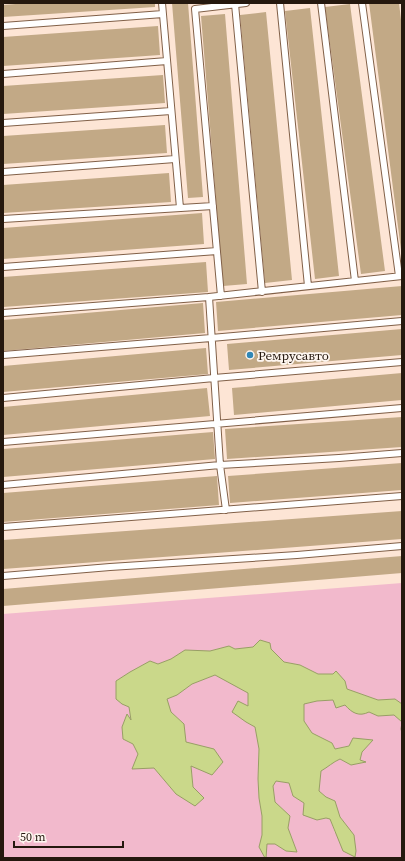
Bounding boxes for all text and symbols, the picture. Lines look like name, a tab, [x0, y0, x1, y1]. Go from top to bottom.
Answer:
place label: Ремрусавто	[258, 347, 329, 364]
marker: Ремрусавто	[245, 350, 255, 360]
scale bar	[14, 823, 123, 849]
text: 50 m	[20, 829, 46, 845]

